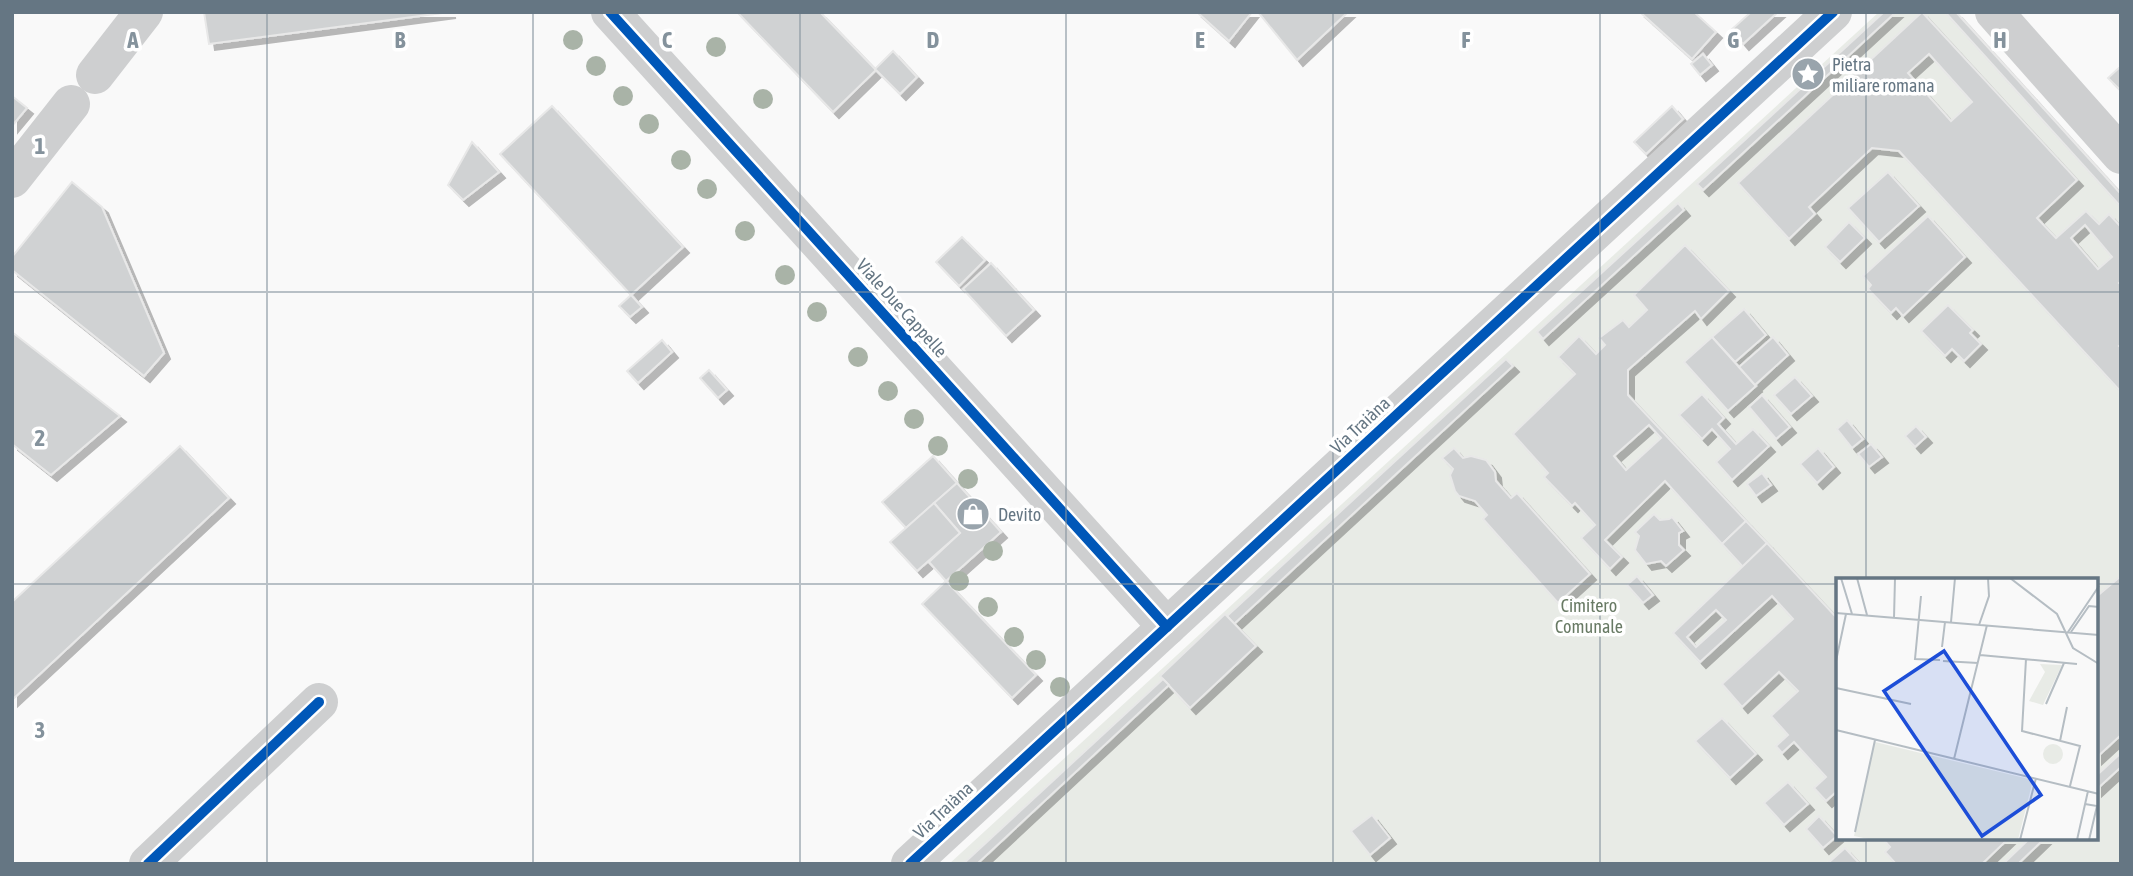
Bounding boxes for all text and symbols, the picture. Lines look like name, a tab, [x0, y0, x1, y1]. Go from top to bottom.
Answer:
text: A	[126, 27, 139, 53]
text: B	[395, 27, 406, 53]
text: C	[662, 27, 673, 53]
text: D	[927, 27, 940, 53]
text: E	[1195, 27, 1205, 53]
text: F	[1461, 27, 1471, 53]
text: G	[1727, 27, 1739, 53]
text: H	[1993, 27, 2007, 53]
place label: Pietra miliare romana	[1832, 54, 1935, 96]
place icon: Pietra miliare romana	[1789, 55, 1827, 93]
text: 1	[35, 133, 46, 159]
street label: Viale Due Cappelle	[852, 254, 952, 362]
street label: Via Traiàna	[1326, 392, 1394, 458]
text: 2	[35, 425, 45, 451]
shop icon: Devito	[954, 495, 992, 533]
place label: Devito	[998, 504, 1041, 525]
inset map	[1836, 578, 2098, 841]
park label: Cimitero Comunale	[1555, 595, 1623, 637]
text: 3	[35, 717, 45, 743]
street label: Via Traiàna	[909, 777, 977, 843]

